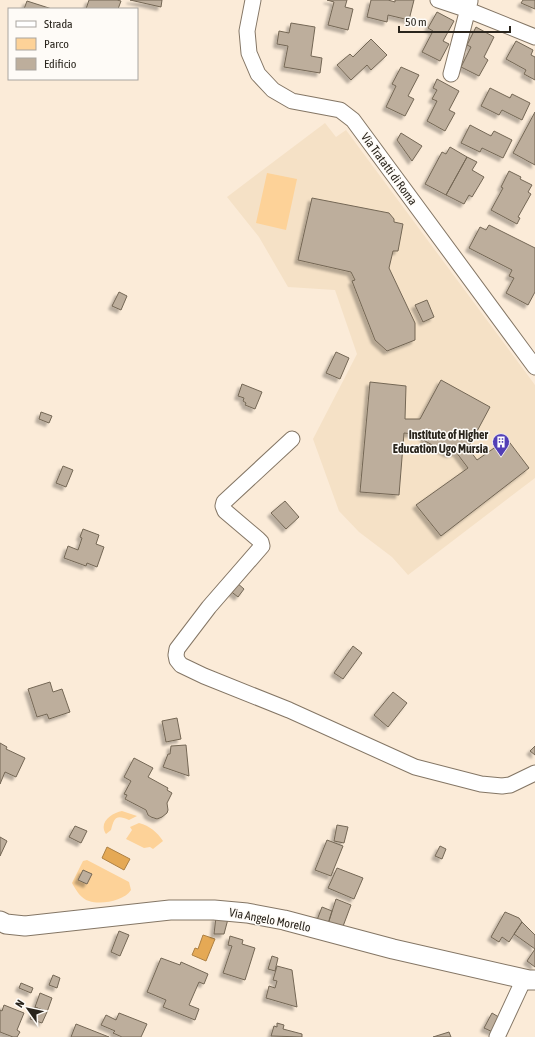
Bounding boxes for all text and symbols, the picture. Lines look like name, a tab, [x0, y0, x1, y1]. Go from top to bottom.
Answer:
legend	[8, 8, 138, 80]
scale bar	[399, 8, 510, 34]
text: 50 m	[405, 15, 427, 29]
text: Strada	[44, 17, 73, 31]
text: Parco	[44, 37, 69, 51]
text: Edificio	[44, 57, 77, 71]
street label: Via Tratatti di Roma	[358, 130, 420, 208]
place label: Institute of Higher Education Ugo Mursia	[393, 428, 488, 456]
building icon: Institute of Higher Education Ugo Mursia	[491, 432, 511, 457]
street label: Via Angelo Morello	[228, 905, 312, 935]
north arrow	[8, 989, 48, 1029]
text: N	[13, 998, 26, 1010]

